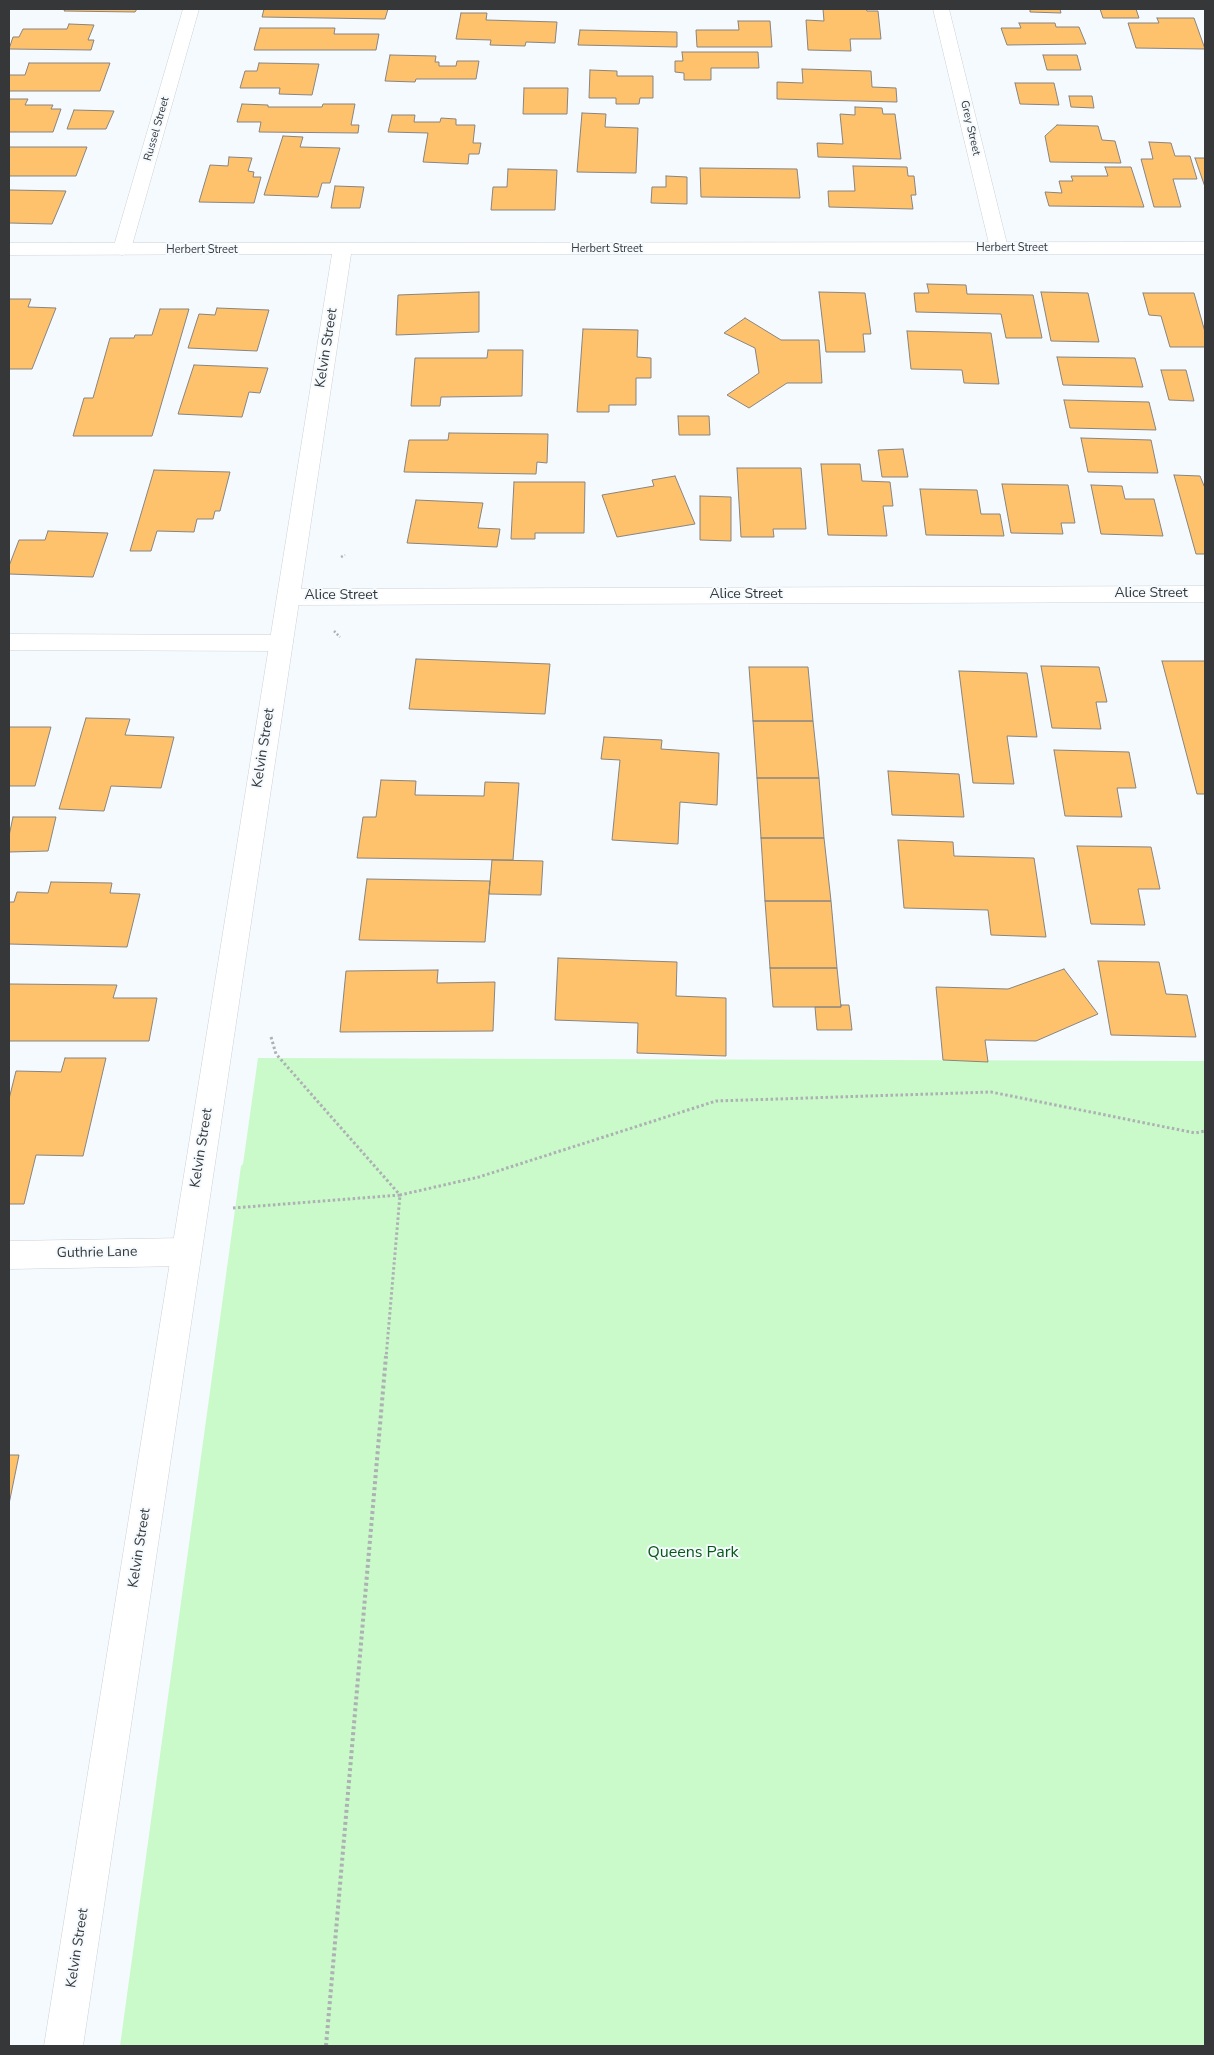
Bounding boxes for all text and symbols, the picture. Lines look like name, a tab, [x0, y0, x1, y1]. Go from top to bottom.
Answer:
street label: Russel Street	[142, 95, 172, 163]
street label: Grey Street	[957, 99, 983, 157]
street label: Herbert Street	[976, 241, 1048, 255]
street label: Herbert Street	[571, 242, 643, 256]
street label: Herbert Street	[166, 243, 238, 257]
street label: Kelvin Street	[312, 307, 342, 389]
street label: Alice Street	[1114, 586, 1188, 602]
street label: Alice Street	[709, 587, 783, 603]
street label: Alice Street	[304, 588, 378, 604]
street label: Kelvin Street	[249, 707, 279, 789]
street label: Kelvin Street	[187, 1107, 217, 1189]
street label: Guthrie Lane	[57, 1244, 137, 1262]
street label: Kelvin Street	[125, 1507, 155, 1589]
park label: Queens Park	[647, 1543, 739, 1563]
street label: Kelvin Street	[63, 1907, 93, 1989]

